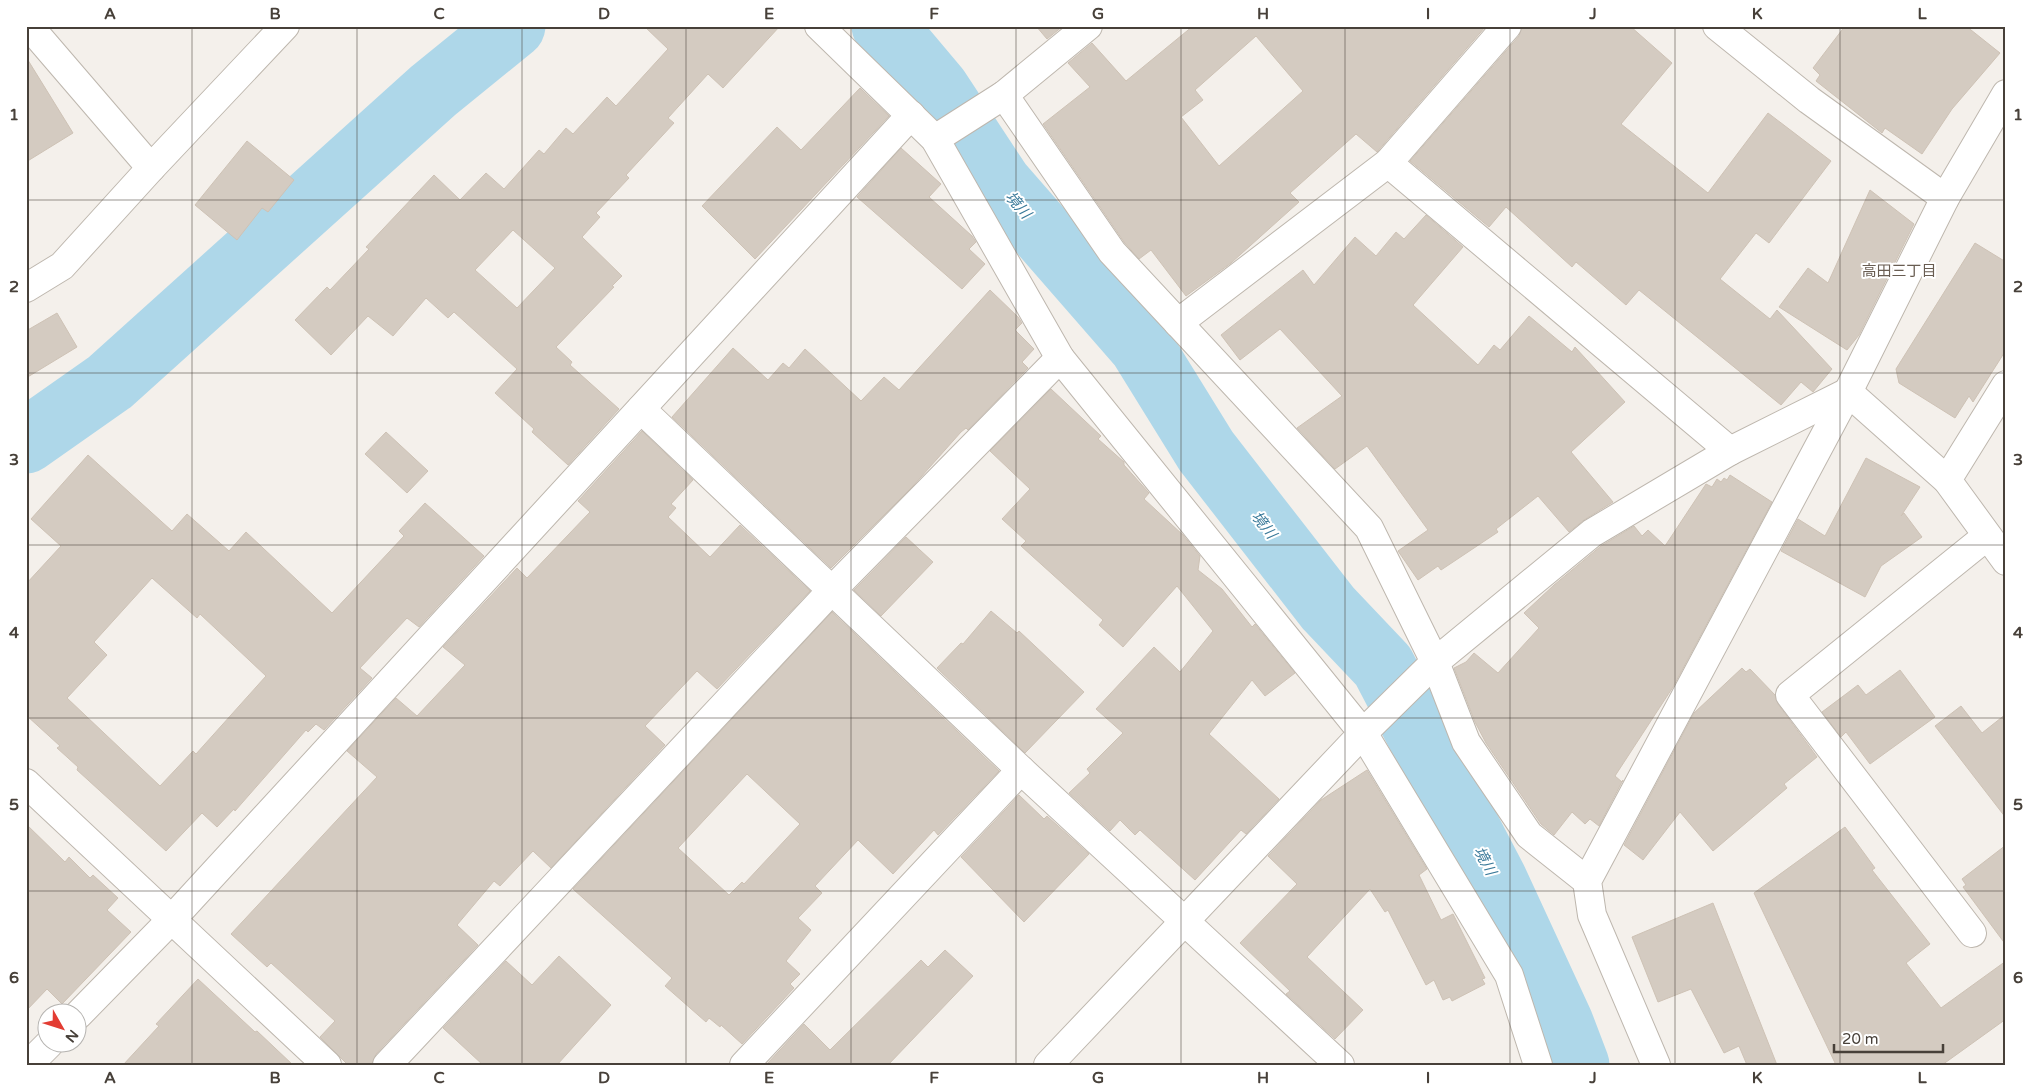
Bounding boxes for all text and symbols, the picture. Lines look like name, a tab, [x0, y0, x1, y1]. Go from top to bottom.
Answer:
text: A	[104, 4, 116, 24]
text: B	[269, 4, 281, 24]
text: C	[433, 4, 445, 24]
text: D	[598, 4, 610, 24]
text: E	[764, 4, 774, 24]
text: F	[929, 4, 939, 24]
text: G	[1092, 4, 1104, 24]
text: H	[1257, 4, 1269, 24]
text: I	[1426, 4, 1430, 24]
text: J	[1588, 4, 1597, 24]
text: K	[1752, 4, 1763, 24]
text: L	[1917, 4, 1927, 24]
text: 1	[9, 105, 19, 125]
text: 1	[2013, 105, 2023, 125]
water label: 境川	[1001, 188, 1036, 224]
district label: 高田三丁目	[1861, 262, 1937, 280]
text: 2	[9, 277, 19, 297]
text: 2	[2013, 277, 2023, 297]
text: 3	[9, 450, 19, 470]
text: 3	[2013, 450, 2023, 470]
water label: 境川	[1248, 508, 1282, 544]
text: 4	[9, 623, 19, 643]
text: 4	[2013, 623, 2023, 643]
text: 5	[9, 795, 19, 815]
text: 5	[2013, 795, 2023, 815]
water label: 境川	[1470, 844, 1501, 880]
text: 6	[9, 968, 19, 988]
text: 6	[2013, 968, 2023, 988]
north arrow	[38, 1004, 88, 1054]
scale bar	[1834, 1021, 1943, 1053]
text: N	[62, 1026, 82, 1046]
text: 20 m	[1842, 1030, 1879, 1048]
text: A	[104, 1068, 116, 1088]
text: B	[269, 1068, 281, 1088]
text: C	[433, 1068, 445, 1088]
text: D	[598, 1068, 610, 1088]
text: E	[764, 1068, 774, 1088]
text: F	[929, 1068, 939, 1088]
text: G	[1092, 1068, 1104, 1088]
text: H	[1257, 1068, 1269, 1088]
text: I	[1426, 1068, 1430, 1088]
text: J	[1588, 1068, 1597, 1088]
text: K	[1752, 1068, 1763, 1088]
text: L	[1917, 1068, 1927, 1088]

